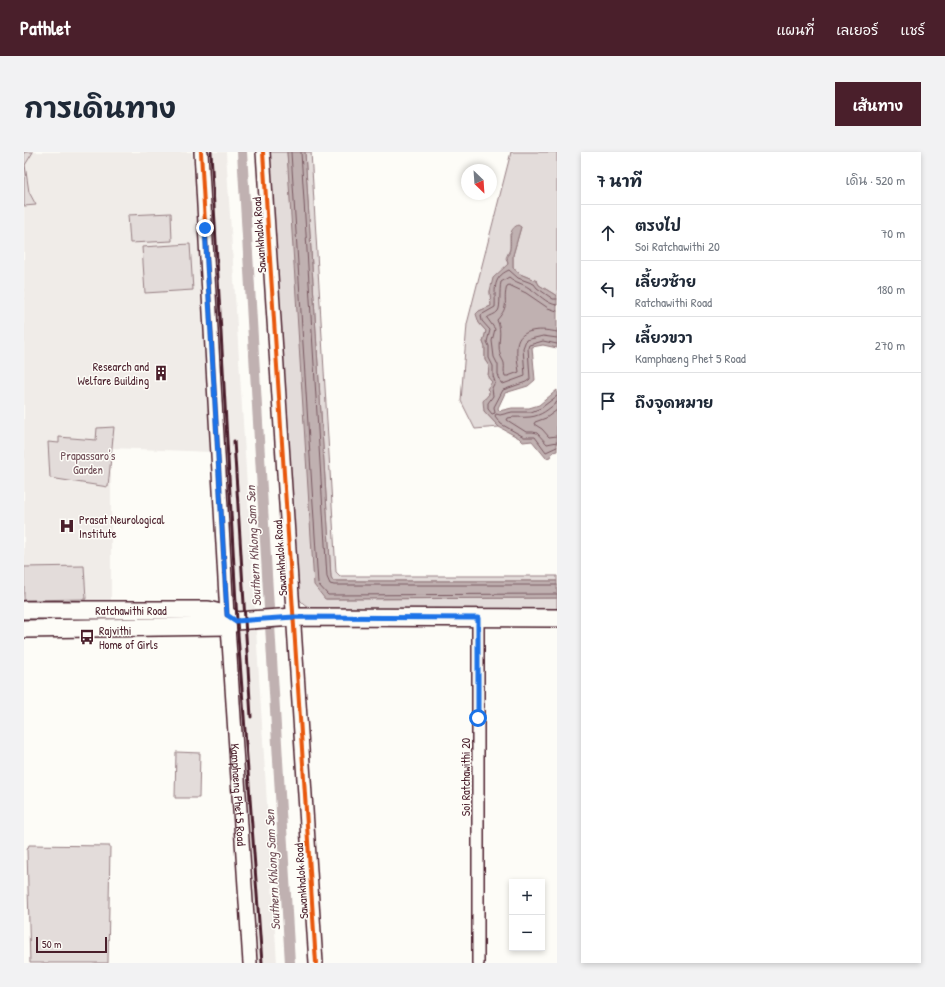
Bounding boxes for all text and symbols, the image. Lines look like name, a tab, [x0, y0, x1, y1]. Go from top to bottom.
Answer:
text: Pathlet	[20, 15, 70, 41]
text: แผนที่	[776, 20, 814, 39]
text: เลเยอร์	[836, 20, 878, 39]
text: แชร์	[900, 20, 925, 39]
button: เส้นทาง	[835, 82, 921, 126]
text: การเดินทาง	[24, 89, 176, 127]
north arrow	[461, 164, 497, 200]
text: 7 นาที	[597, 169, 642, 192]
text: เดิน · 520 m	[845, 171, 905, 189]
street label: Sawankhalok Road	[248, 196, 270, 274]
text: ตรงไป	[635, 215, 681, 236]
route end	[196, 219, 214, 237]
icon: ahead	[597, 222, 619, 244]
text: 70 m	[881, 224, 905, 242]
text: Soi Ratchawithi 20	[635, 237, 720, 255]
text: เลี้ยวซ้าย	[635, 271, 696, 292]
icon: left	[597, 278, 619, 300]
text: 180 m	[877, 280, 905, 298]
text: Ratchawithi Road	[635, 293, 712, 311]
text: เลี้ยวขวา	[635, 327, 693, 348]
icon: right	[597, 334, 619, 356]
text: 270 m	[875, 336, 905, 354]
text: Kamphaeng Phet 5 Road	[635, 349, 746, 367]
place label: Research and Welfare Building	[78, 358, 149, 389]
building icon: Research and Welfare Building	[152, 364, 170, 382]
icon: arrive	[597, 390, 619, 412]
text: ถึงจุดหมาย	[635, 392, 713, 413]
park label: Prapassaro's Garden	[61, 447, 116, 478]
water label: Southern Khlong Sam Sen	[241, 484, 266, 607]
place label: Prasat Neurological Institute	[79, 511, 165, 542]
hospital icon: Prasat Neurological Institute	[58, 517, 76, 535]
street label: Sawankhalok Road	[269, 519, 291, 597]
street label: Ratchawithi Road	[95, 602, 167, 619]
place label: Rajvithi Home of Girls	[99, 622, 158, 653]
bus stop icon: Rajvithi Home of Girls	[78, 628, 96, 646]
route start	[469, 709, 487, 727]
street label: Soi Ratchawithi 20	[457, 738, 474, 816]
street label: Kamphaeng Phet 5 Road	[227, 743, 251, 847]
water label: Southern Khlong Sam Sen	[260, 808, 285, 931]
street label: Sawankhalok Road	[290, 842, 312, 920]
map controls	[509, 879, 545, 951]
button: +	[509, 879, 545, 915]
button: −	[509, 915, 545, 951]
scale bar	[36, 935, 107, 954]
text: 50 m	[42, 937, 62, 951]

